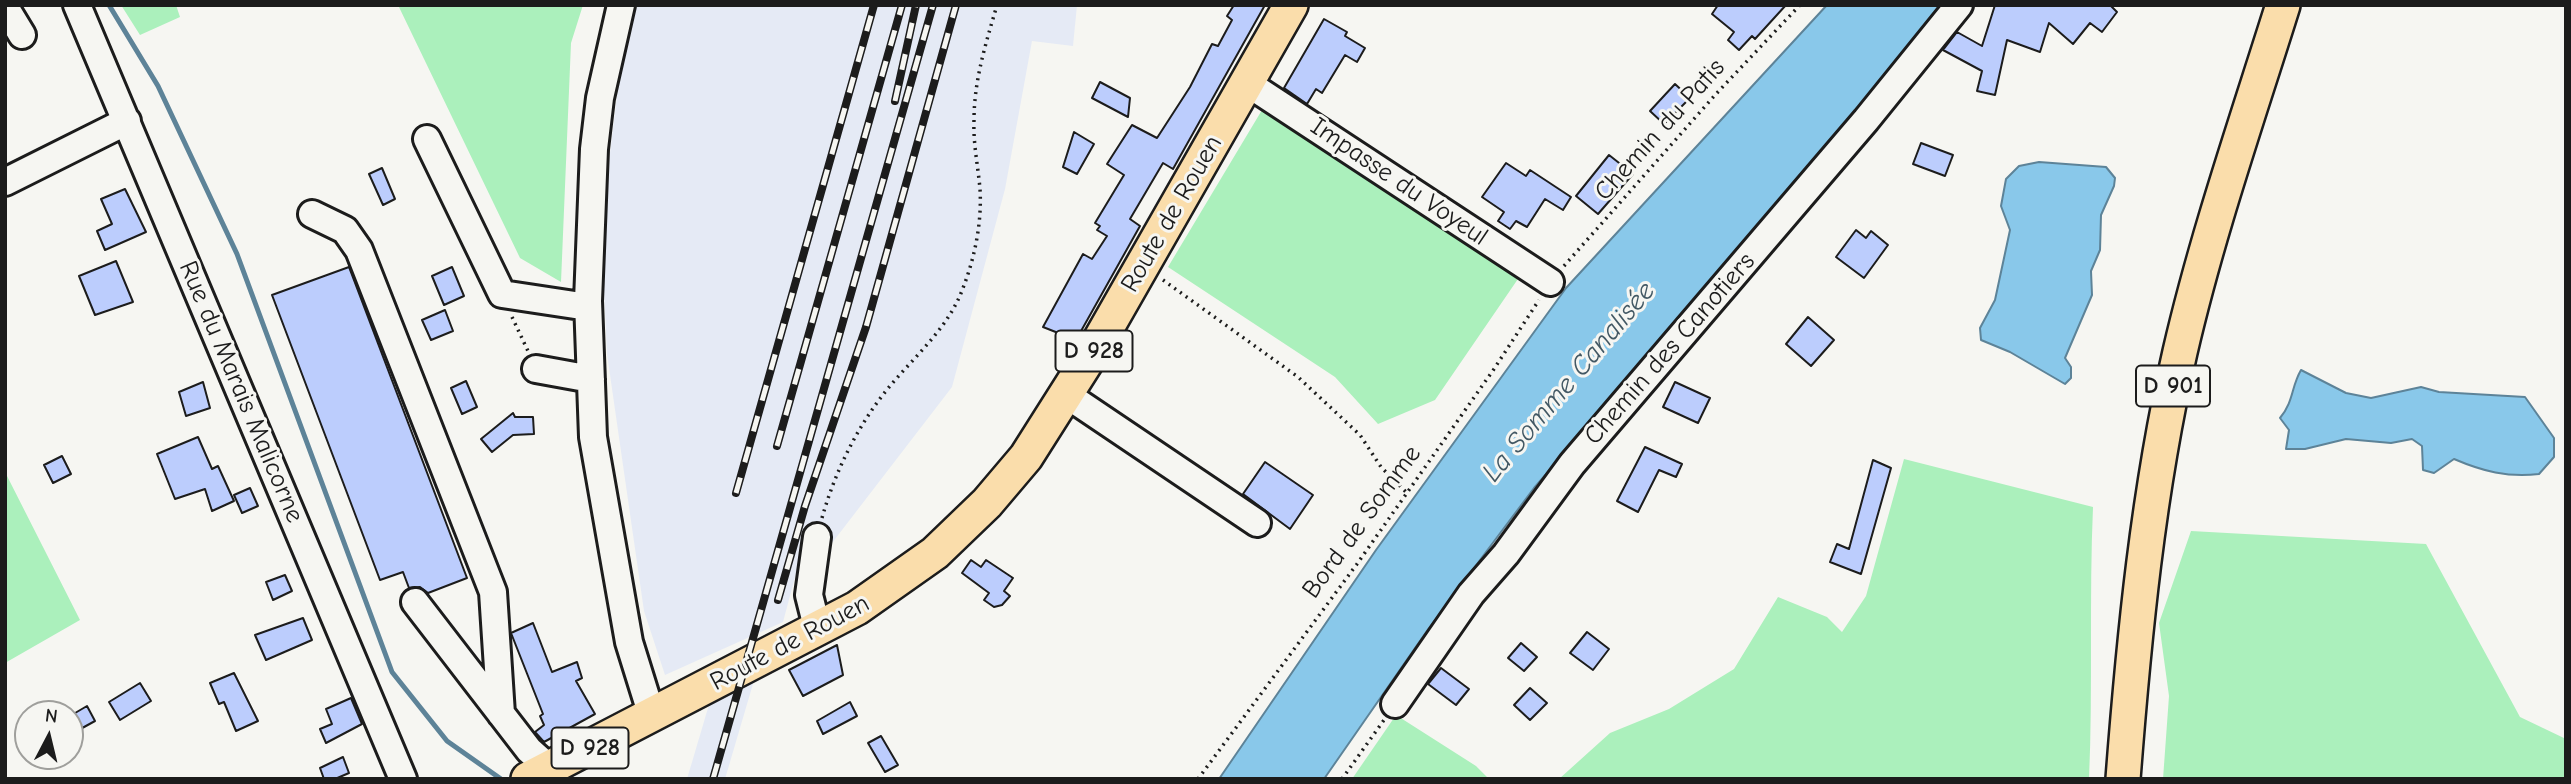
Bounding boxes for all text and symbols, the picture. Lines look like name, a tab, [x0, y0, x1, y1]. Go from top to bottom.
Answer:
street label: Chemin du Patis	[1588, 53, 1732, 207]
street label: Impasse du Voyeul	[1304, 111, 1494, 253]
street label: Route de Rouen	[1115, 130, 1229, 298]
street label: Chemin des Canotiers	[1578, 247, 1762, 451]
street label: Rue du Marais Malicorne	[172, 257, 310, 527]
water label: La Somme Canalisée	[1475, 275, 1663, 489]
road number: D 928	[1056, 330, 1132, 372]
road number: D 901	[2136, 366, 2210, 407]
street label: Bord de Somme	[1296, 439, 1428, 605]
street label: Route de Rouen	[705, 588, 875, 698]
north arrow	[14, 700, 84, 770]
text: N	[44, 704, 59, 728]
road number: D 928	[552, 728, 628, 768]

